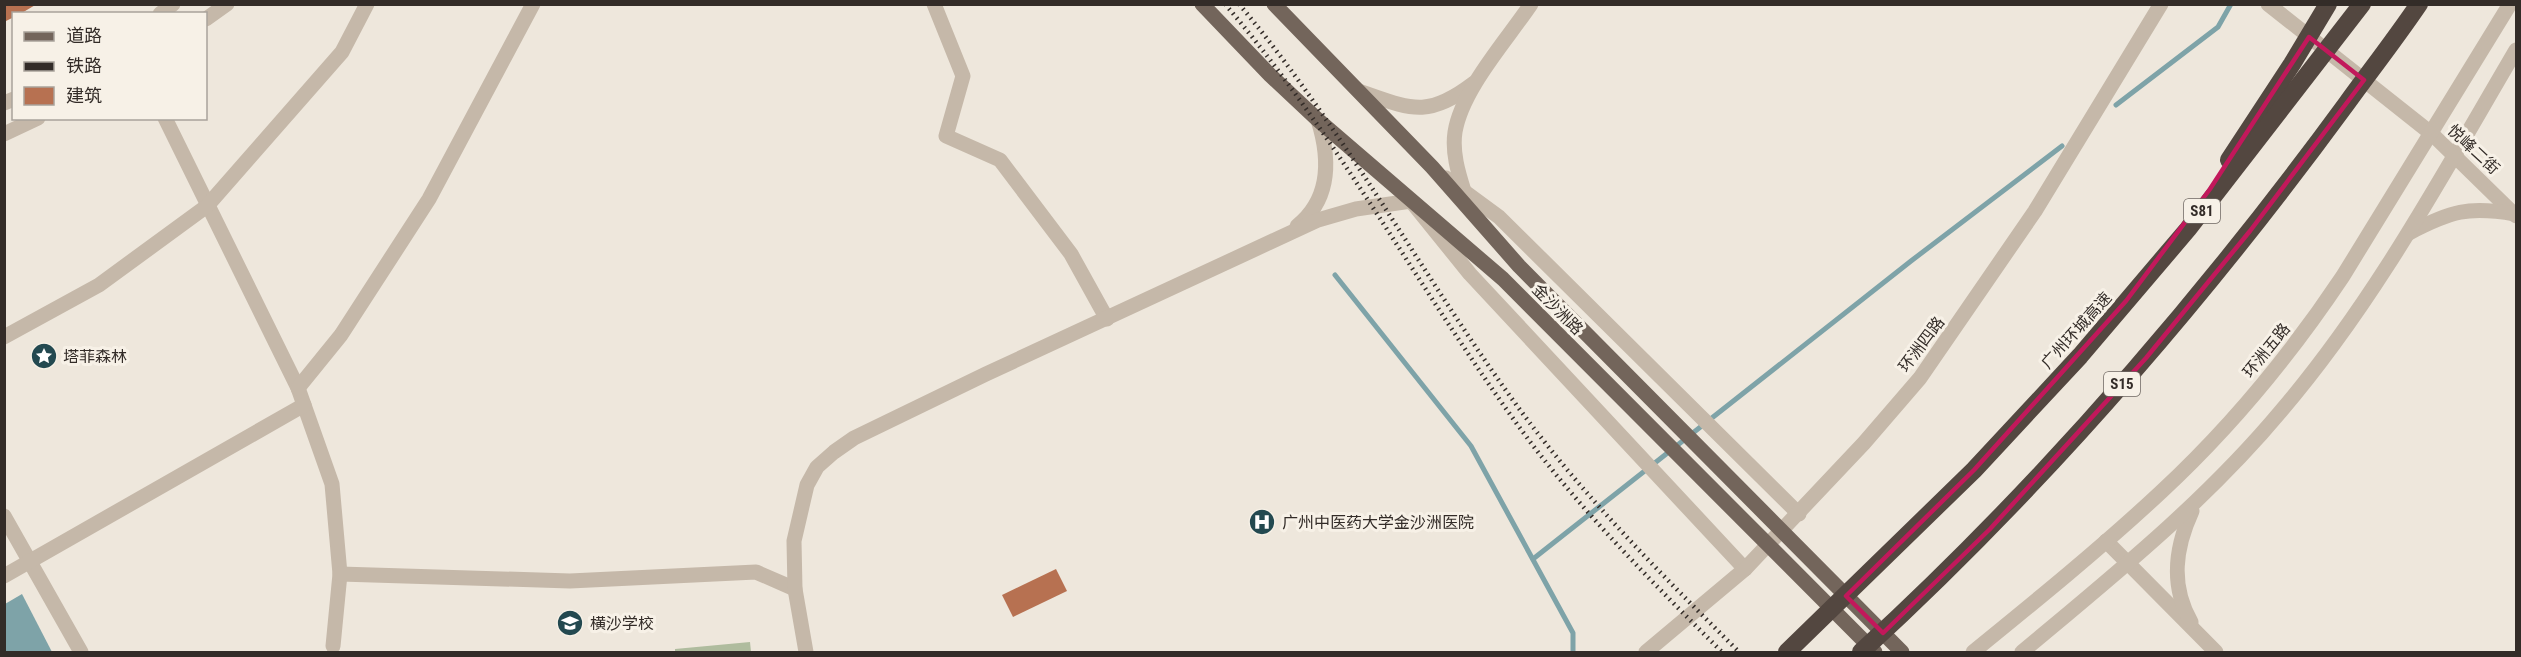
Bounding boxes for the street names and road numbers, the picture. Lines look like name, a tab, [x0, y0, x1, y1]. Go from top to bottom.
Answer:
street label: 悦峰二街	[2444, 121, 2504, 178]
road number: S81	[2184, 199, 2220, 223]
street label: 金沙洲路	[1528, 280, 1587, 339]
street label: 广州环城高速	[2037, 288, 2116, 372]
street label: 环洲四路	[1895, 313, 1948, 376]
street label: 环洲五路	[2239, 319, 2294, 381]
road number: S15	[2104, 372, 2140, 396]

